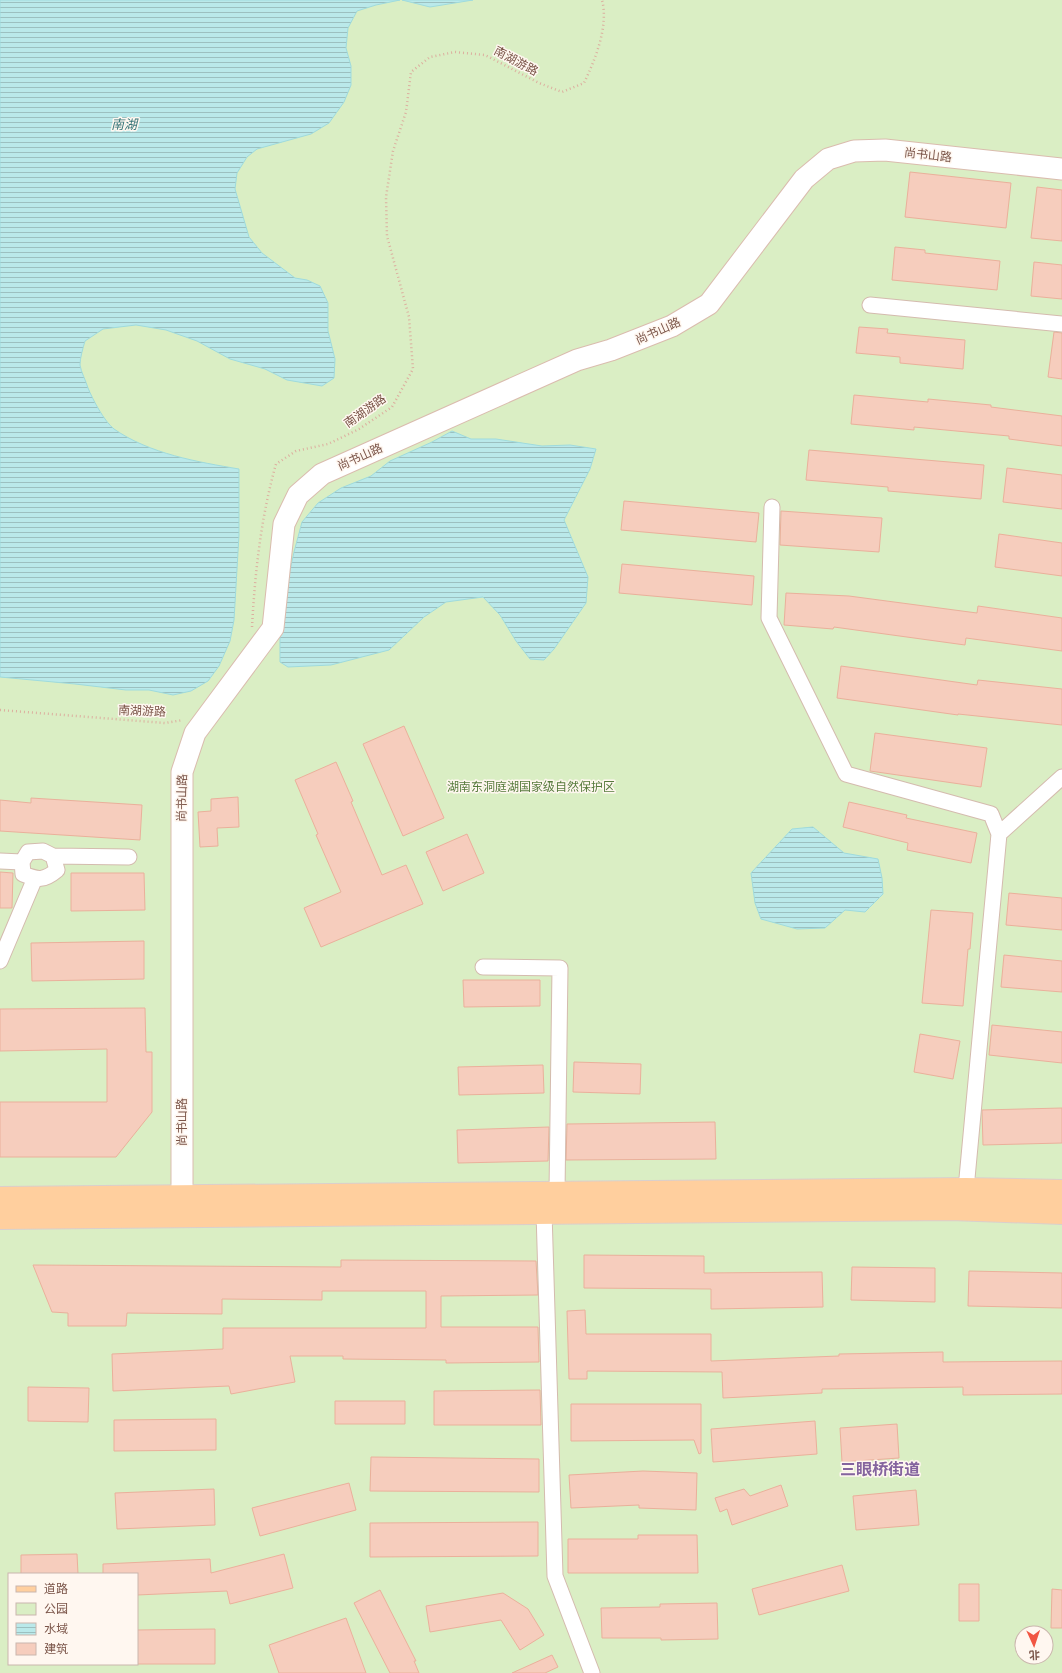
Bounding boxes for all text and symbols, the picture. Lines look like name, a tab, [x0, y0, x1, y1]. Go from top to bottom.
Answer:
street label: 南湖游路	[491, 43, 541, 79]
water label: 南湖	[111, 116, 139, 133]
street label: 尚书山路	[903, 145, 953, 165]
street label: 尚书山路	[633, 314, 683, 348]
street label: 南湖游路	[341, 391, 389, 431]
street label: 尚书山路	[335, 440, 385, 474]
street label: 南湖游路	[118, 702, 166, 720]
street label: 尚书山路	[174, 774, 190, 822]
park label: 湖南东洞庭湖国家级自然保护区	[447, 779, 615, 795]
street label: 尚书山路	[174, 1098, 190, 1146]
district label: 三眼桥街道	[840, 1459, 920, 1480]
legend	[8, 1573, 138, 1665]
text: 道路	[44, 1581, 68, 1597]
text: 公园	[44, 1601, 68, 1617]
text: 水域	[44, 1621, 68, 1637]
north arrow	[1014, 1625, 1054, 1665]
text: 建筑	[44, 1641, 68, 1657]
text: 北	[1029, 1648, 1040, 1662]

